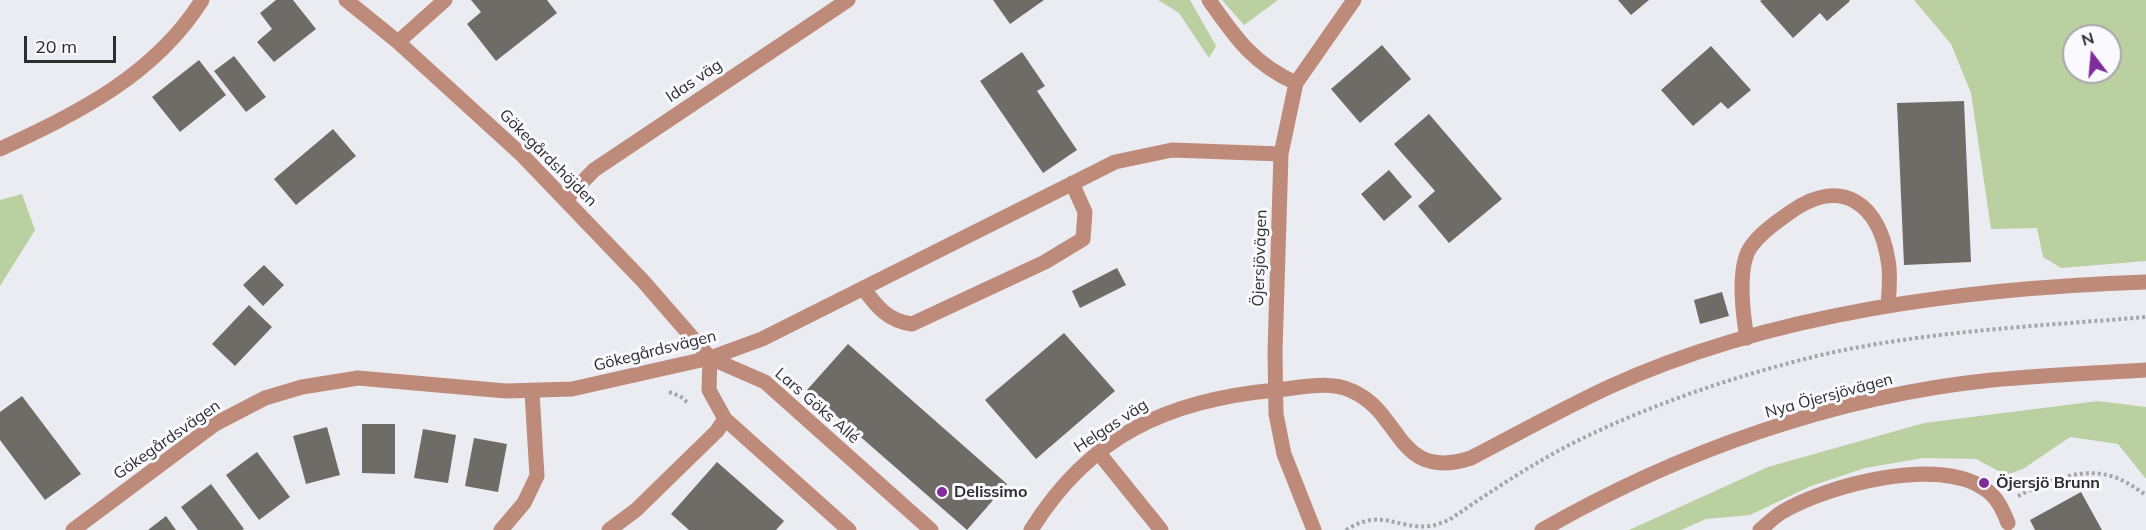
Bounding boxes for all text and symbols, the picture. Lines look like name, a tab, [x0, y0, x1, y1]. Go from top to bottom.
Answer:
scale bar	[27, 24, 118, 62]
north arrow	[2062, 24, 2122, 84]
text: N	[2079, 27, 2096, 50]
text: 20 m	[35, 35, 77, 58]
street label: Idas väg	[662, 55, 726, 107]
street label: Gökegårdshöjden	[495, 105, 601, 211]
street label: Öjersjövägen	[1249, 209, 1271, 307]
street label: Gökegårdsvägen	[592, 326, 718, 376]
street label: Lars Göks Allé	[771, 364, 863, 448]
street label: Nya Öjersjövägen	[1763, 370, 1895, 422]
street label: Helgas väg	[1071, 395, 1151, 457]
street label: Gökegårdsvägen	[110, 396, 224, 484]
place label: Öjersjö Brunn	[1996, 473, 2100, 493]
marker: Öjersjö Brunn	[1977, 476, 1991, 490]
place label: Delissimo	[954, 482, 1027, 502]
marker: Delissimo	[935, 485, 949, 499]

